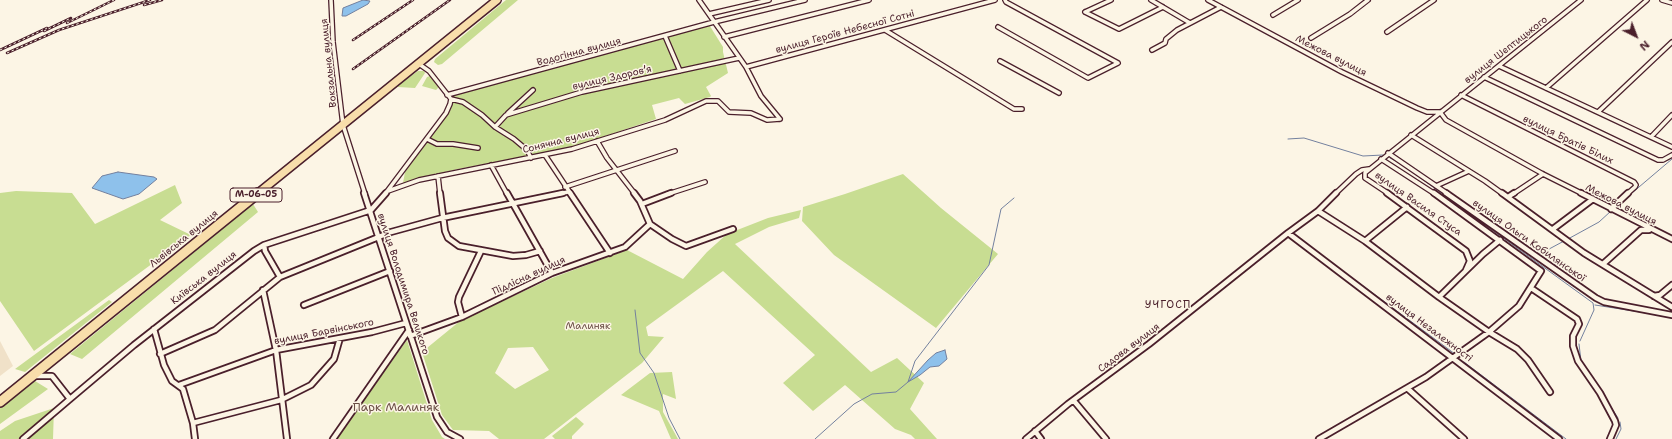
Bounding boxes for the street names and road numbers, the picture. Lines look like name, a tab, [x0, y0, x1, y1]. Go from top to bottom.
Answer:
street label: вулиця Героїв Небесної Сотні	[774, 8, 916, 56]
street label: вулиця Шептицького	[1462, 14, 1550, 86]
street label: Вокзальна вулиця	[318, 18, 340, 108]
street label: Межова вулиця	[1293, 33, 1369, 79]
street label: Водогінна вулиця	[536, 35, 622, 69]
street label: вулиця Здоровʼя	[571, 63, 653, 93]
street label: вулиця Братів Білих	[1521, 113, 1615, 167]
street label: Сонячна вулиця	[521, 126, 601, 156]
street label: вулиця Василя Стуса	[1372, 169, 1464, 239]
street label: Межова вулиця	[1583, 182, 1659, 228]
road number: М-06-05	[230, 188, 282, 202]
street label: вулиця Ольги Кобилянської	[1470, 197, 1588, 285]
street label: Львівська вулиця	[147, 208, 221, 270]
street label: вулиця Володимира Великого	[374, 212, 432, 356]
street label: Київська вулиця	[169, 249, 239, 307]
street label: Підлісна вулиця	[491, 254, 567, 298]
street label: вулиця Незалежності	[1383, 291, 1475, 365]
street label: вулиця Барвінського	[273, 316, 375, 348]
street label: Садова вулиця	[1096, 321, 1162, 375]

